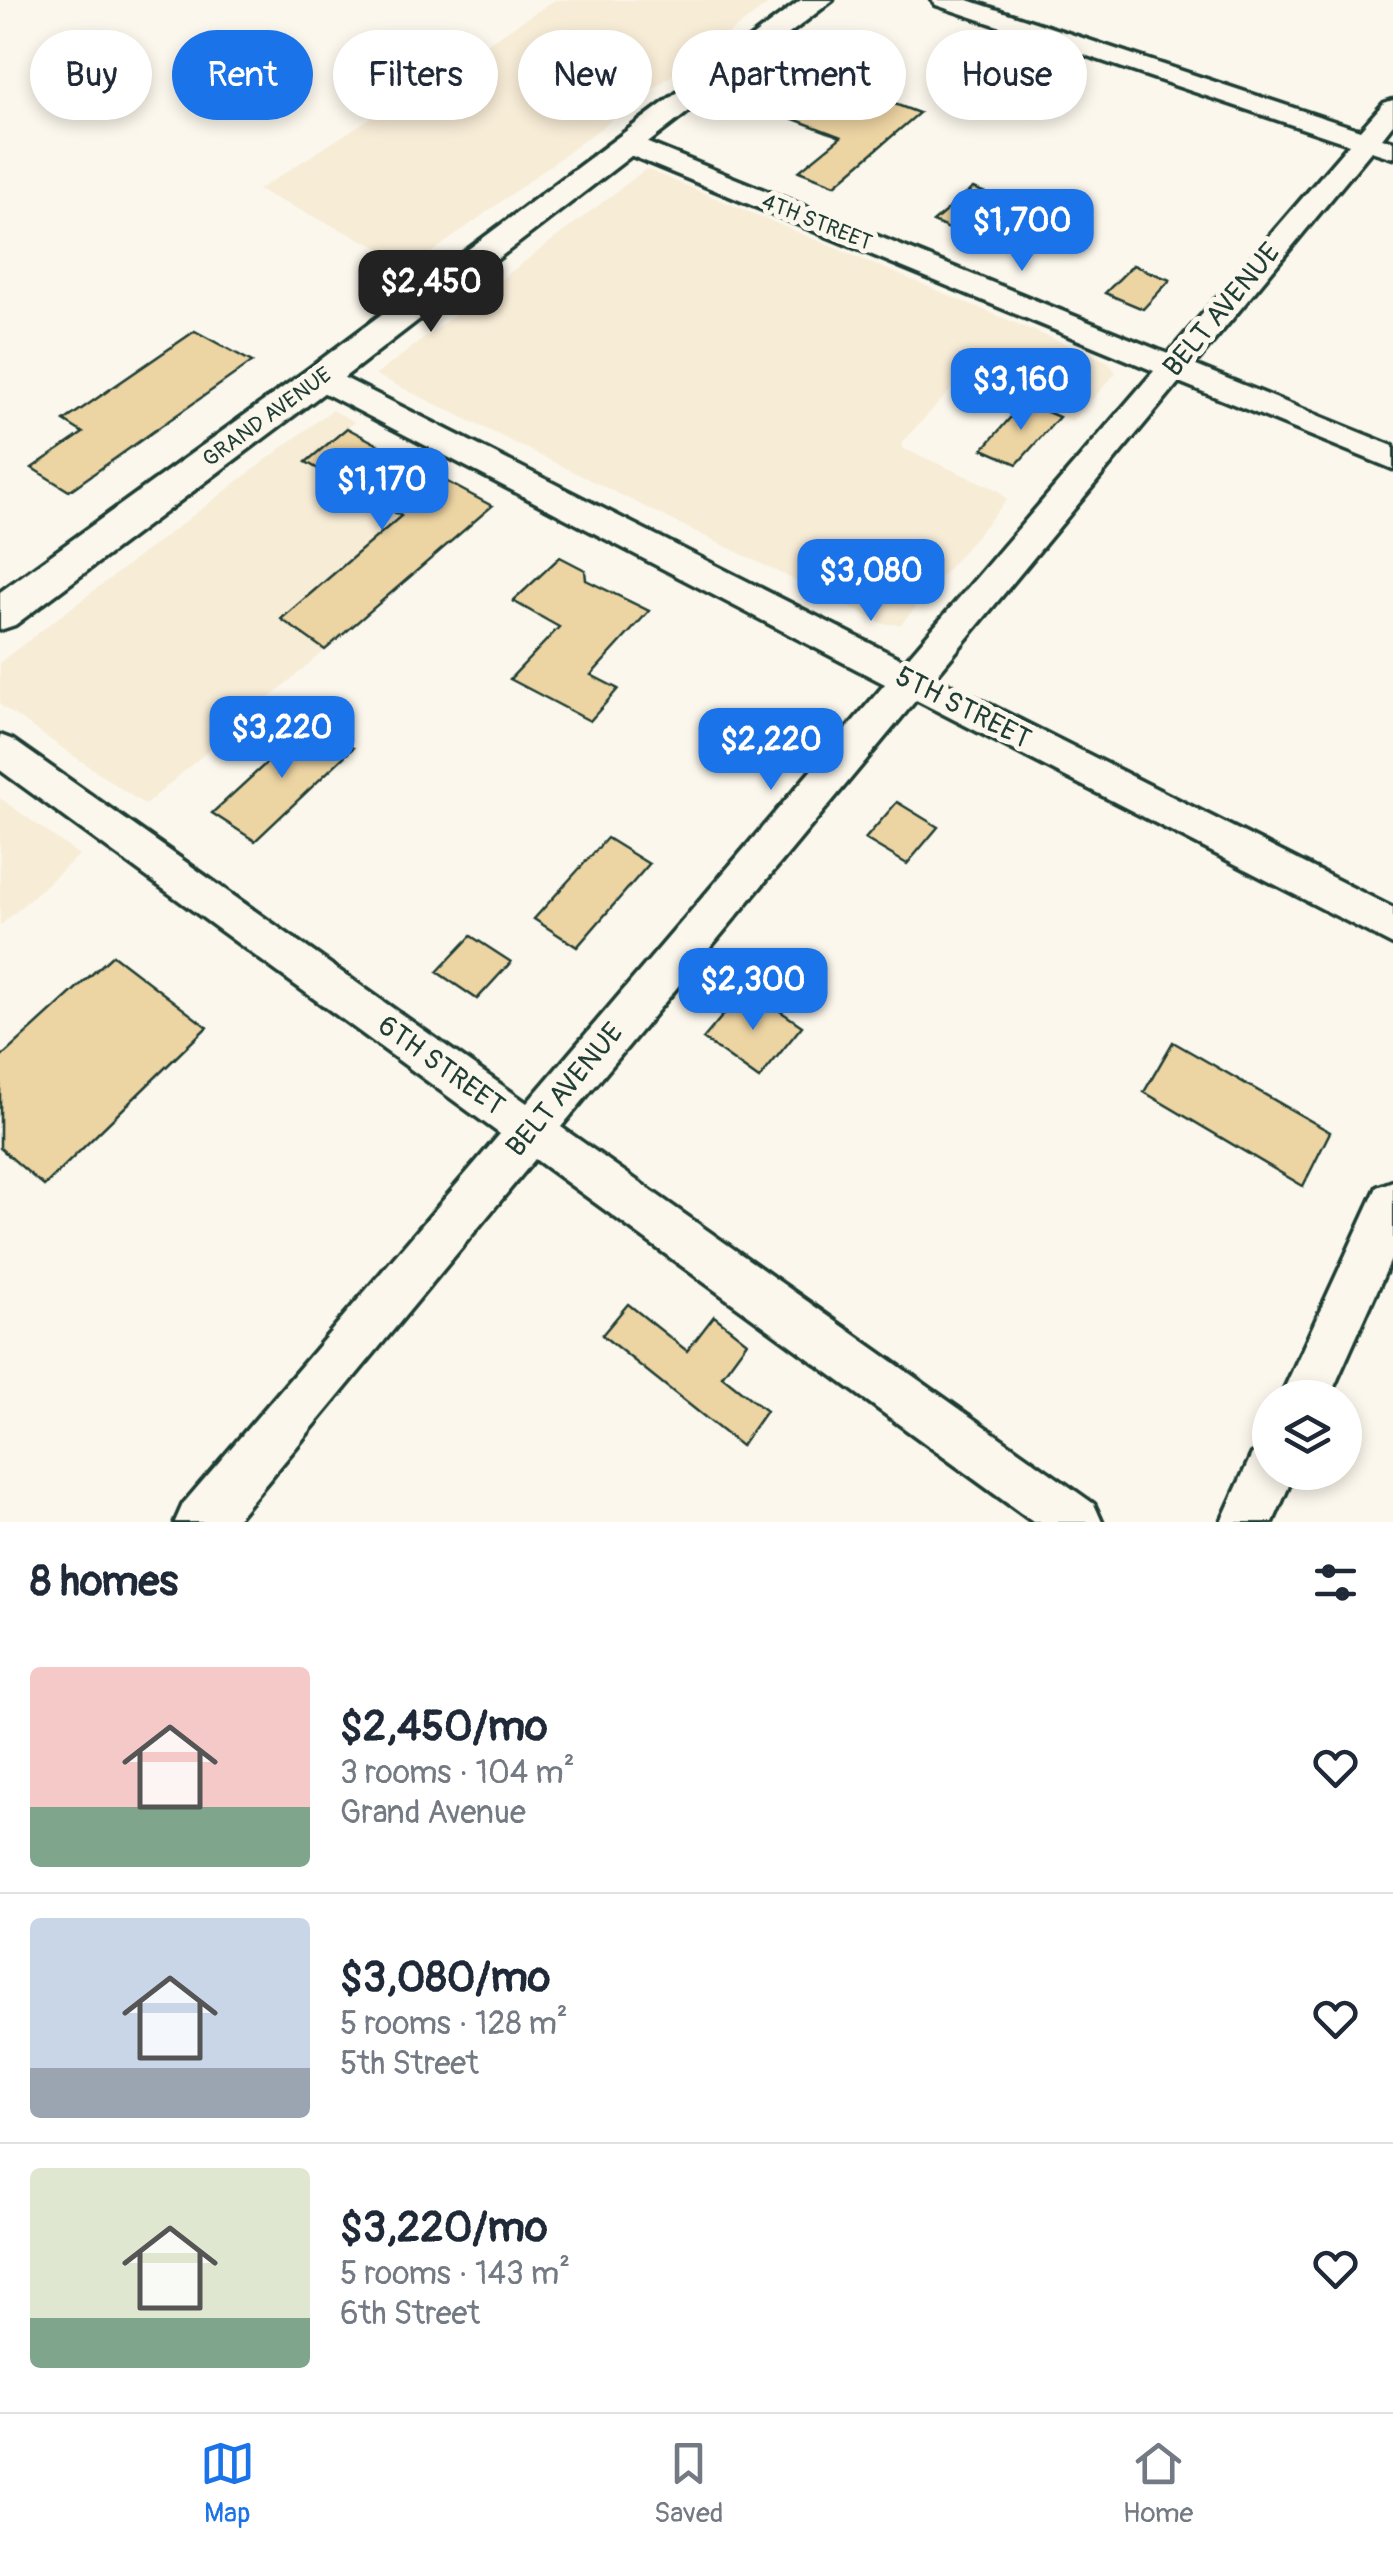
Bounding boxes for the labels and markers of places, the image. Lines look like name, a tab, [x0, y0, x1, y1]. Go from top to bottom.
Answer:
pin: $1,700	[941, 189, 1103, 274]
pin: $2,450	[350, 250, 512, 335]
pin: $3,160	[940, 348, 1102, 433]
pin: $1,170	[301, 448, 463, 533]
pin: $3,080	[790, 539, 952, 624]
pin: $3,220	[201, 696, 363, 781]
pin: $2,220	[690, 708, 852, 793]
pin: $2,300	[672, 948, 834, 1033]

